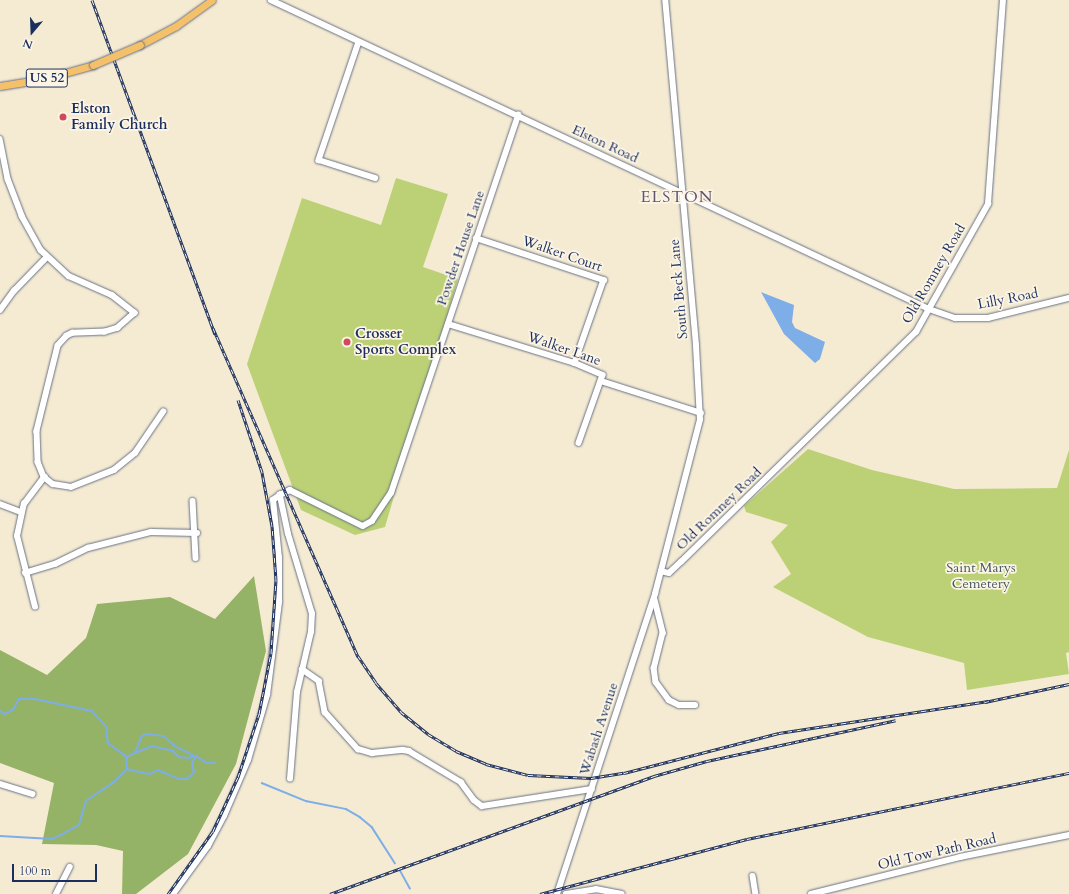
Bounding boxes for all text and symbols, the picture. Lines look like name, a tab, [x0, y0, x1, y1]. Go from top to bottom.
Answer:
north arrow	[12, 12, 52, 52]
text: N	[21, 35, 35, 52]
road number: US 52	[25, 67, 69, 89]
place label: Elston Family Church	[71, 101, 168, 134]
marker: Elston Family Church	[58, 112, 68, 122]
street label: Elston Road	[569, 121, 641, 167]
district label: ELSTON	[641, 187, 713, 207]
street label: Powder House Lane	[433, 188, 489, 308]
street label: Old Romney Road	[899, 221, 969, 327]
street label: Walker Court	[520, 233, 604, 275]
street label: South Beck Lane	[666, 238, 692, 340]
street label: Lilly Road	[976, 285, 1040, 313]
place label: Crosser Sports Complex	[355, 326, 456, 358]
street label: Walker Lane	[525, 329, 603, 369]
marker: Crosser Sports Complex	[342, 337, 352, 347]
street label: Old Romney Road	[673, 464, 765, 554]
park label: Saint Marys Cemetery	[946, 560, 1016, 592]
street label: Wabash Avenue	[576, 680, 622, 778]
street label: Old Tow Path Road	[876, 830, 998, 874]
scale bar	[14, 856, 99, 882]
text: 100 m	[19, 863, 51, 879]

